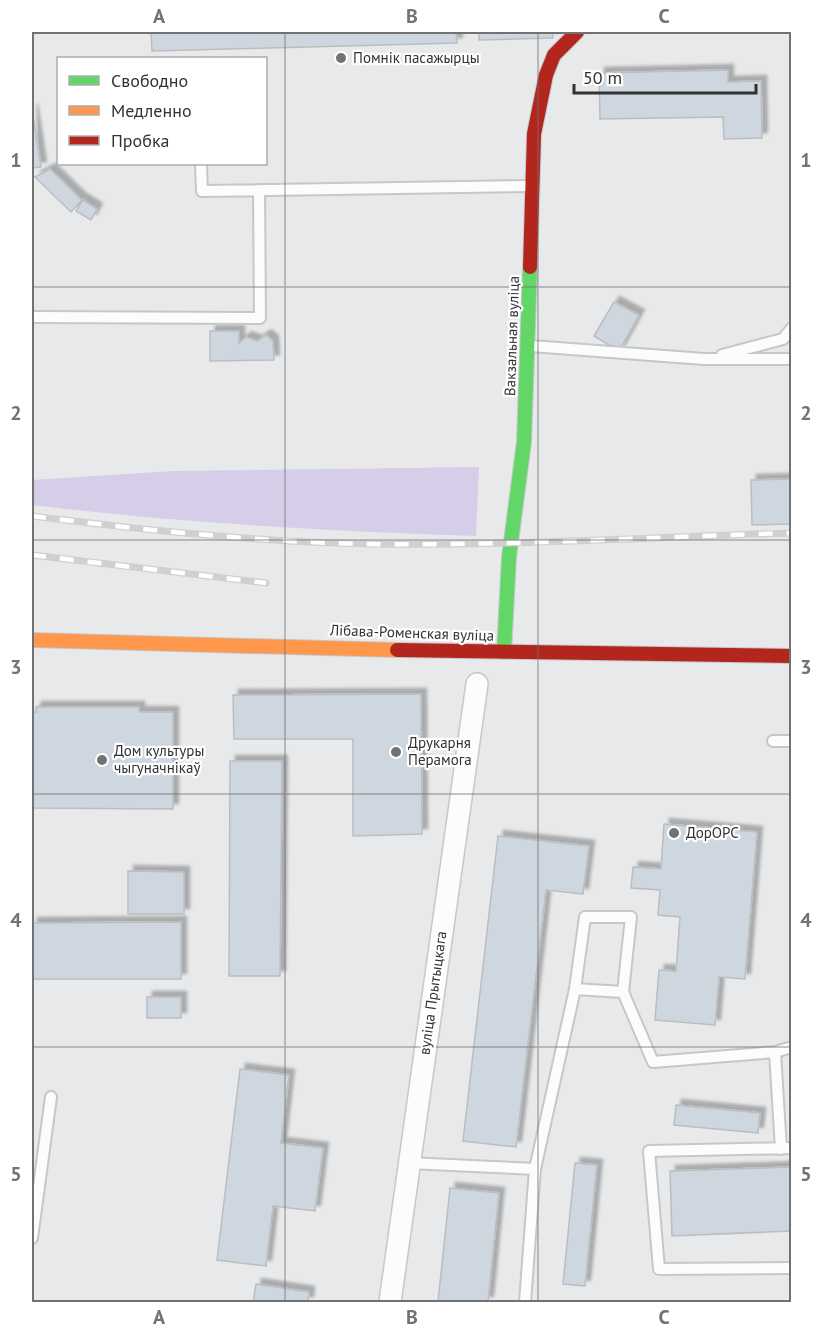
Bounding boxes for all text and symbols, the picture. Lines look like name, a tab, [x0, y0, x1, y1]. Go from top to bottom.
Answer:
text: A	[153, 3, 166, 29]
text: B	[406, 3, 418, 29]
text: C	[658, 3, 670, 29]
place label: Помнік пасажырцы	[353, 48, 480, 67]
marker: Помнік пасажырцы	[334, 51, 348, 65]
legend	[57, 57, 267, 165]
scale bar	[574, 57, 756, 95]
text: 50 m	[583, 66, 622, 89]
text: Свободно	[111, 69, 188, 92]
text: Медленно	[111, 99, 192, 122]
text: Пробка	[111, 129, 169, 152]
text: 1	[10, 147, 22, 173]
text: 1	[800, 147, 812, 173]
street label: Вакзальная вуліца	[500, 276, 523, 396]
text: 2	[10, 400, 22, 426]
text: 2	[800, 400, 812, 426]
street label: Лібава-Роменская вуліца	[329, 620, 495, 645]
text: 3	[10, 654, 22, 680]
text: 3	[800, 654, 812, 680]
place label: Друкарня Перамога	[408, 733, 472, 769]
place label: Дом культуры чыгуначнікаў	[114, 741, 204, 777]
marker: Друкарня Перамога	[389, 745, 403, 759]
marker: Дом культуры чыгуначнікаў	[95, 753, 109, 767]
place label: ДорОРС	[686, 823, 739, 842]
marker: ДорОРС	[667, 826, 681, 840]
text: 4	[10, 907, 22, 933]
text: 4	[800, 907, 812, 933]
street label: вуліца Прытыцкага	[414, 930, 451, 1056]
text: 5	[10, 1161, 22, 1187]
text: 5	[800, 1161, 812, 1187]
text: A	[153, 1304, 166, 1330]
text: B	[406, 1304, 418, 1330]
text: C	[658, 1304, 670, 1330]

